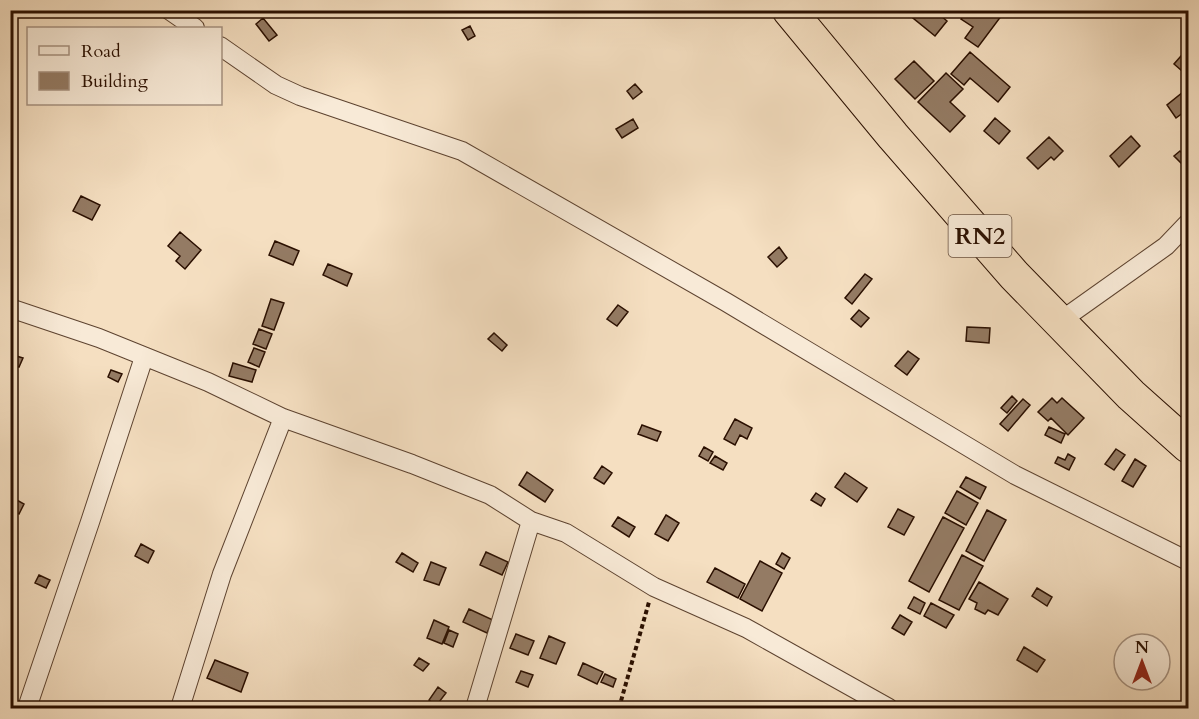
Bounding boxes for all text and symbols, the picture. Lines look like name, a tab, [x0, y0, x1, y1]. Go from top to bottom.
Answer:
legend	[27, 27, 222, 105]
text: Road	[81, 39, 121, 64]
text: Building	[81, 69, 149, 94]
road number: RN2	[948, 215, 1012, 257]
north arrow	[1112, 632, 1172, 692]
text: N	[1135, 637, 1149, 659]

